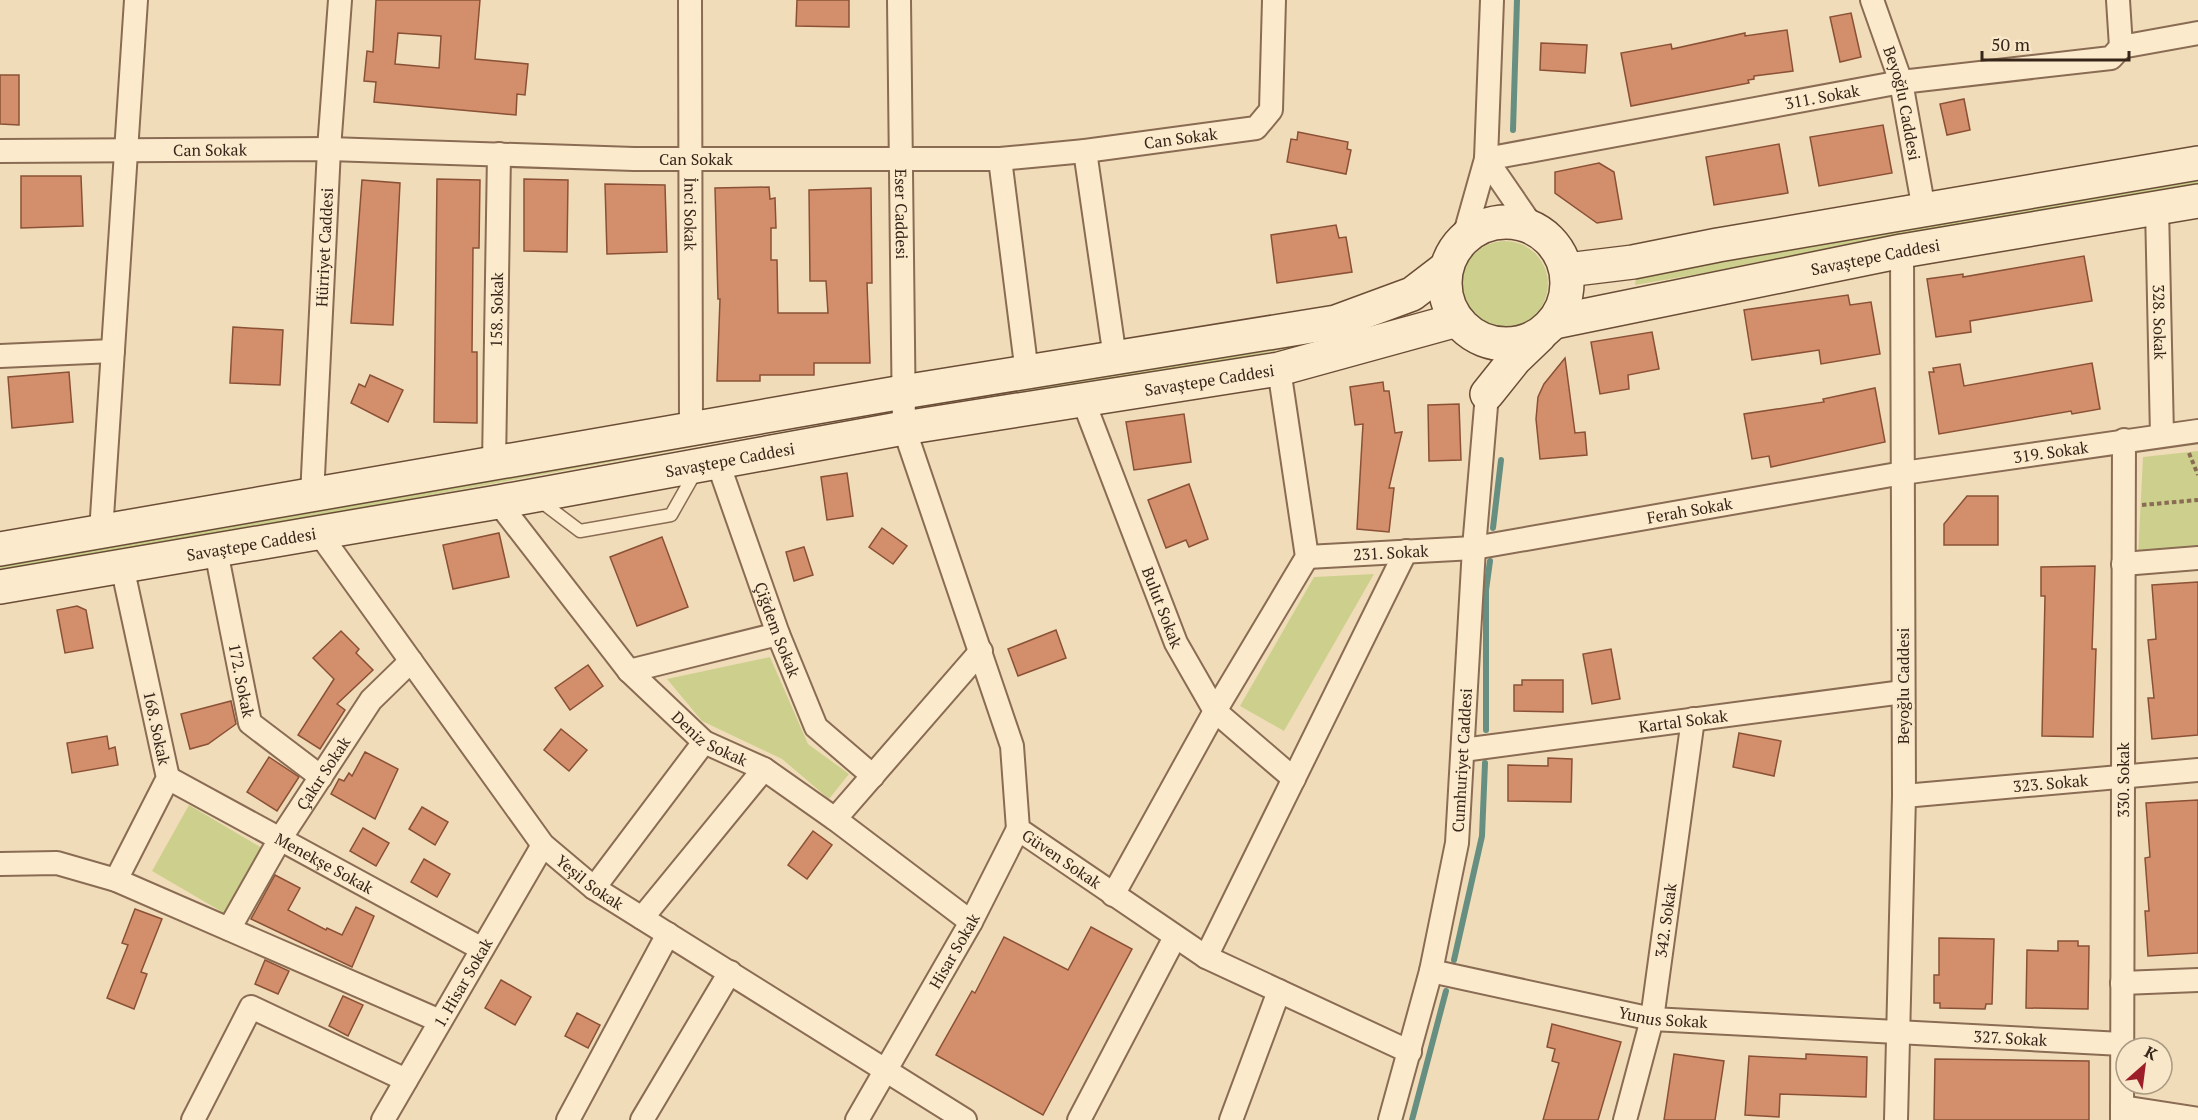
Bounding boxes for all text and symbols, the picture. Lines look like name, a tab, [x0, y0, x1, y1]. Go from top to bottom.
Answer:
scale bar	[1982, 24, 2129, 62]
text: 50 m	[1991, 32, 2031, 56]
street label: Beyoğlu Caddesi	[1878, 43, 1926, 162]
street label: 311. Sokak	[1783, 79, 1862, 114]
street label: Can Sokak	[1143, 122, 1219, 154]
street label: Can Sokak	[173, 138, 248, 161]
street label: Can Sokak	[659, 148, 734, 170]
street label: Eser Caddesi	[890, 169, 913, 259]
street label: İnci Sokak	[679, 177, 702, 251]
street label: Hürriyet Caddesi	[310, 187, 338, 308]
street label: Savaştepe Caddesi	[1809, 234, 1942, 280]
street label: 158. Sokak	[485, 271, 508, 348]
street label: 328. Sokak	[2148, 284, 2171, 361]
street label: Savaştepe Caddesi	[1143, 359, 1276, 401]
street label: 319. Sokak	[2012, 436, 2090, 468]
street label: Savaştepe Caddesi	[663, 437, 797, 482]
street label: Ferah Sokak	[1645, 492, 1735, 529]
street label: Savaştepe Caddesi	[185, 522, 318, 566]
street label: 231. Sokak	[1353, 539, 1430, 565]
street label: Bulut Sokak	[1137, 564, 1188, 653]
street label: Çiğdem Sokak	[750, 579, 806, 681]
street label: Beyoğlu Caddesi	[1892, 628, 1914, 744]
street label: 172. Sokak	[223, 641, 260, 720]
street label: Cumhuriyet Caddesi	[1447, 687, 1477, 833]
street label: 168. Sokak	[138, 689, 176, 768]
street label: Kartal Sokak	[1637, 704, 1730, 738]
street label: Deniz Sokak	[667, 706, 752, 771]
street label: Çakır Sokak	[291, 732, 356, 814]
street label: 330. Sokak	[2112, 742, 2134, 818]
street label: 323. Sokak	[2012, 769, 2090, 797]
street label: Güven Sokak	[1018, 824, 1106, 894]
street label: Menekşe Sokak	[271, 827, 378, 899]
street label: Yeşil Sokak	[551, 850, 629, 915]
street label: 342. Sokak	[1649, 881, 1682, 959]
street label: Hisar Sokak	[924, 909, 985, 993]
street label: 1. Hisar Sokak	[428, 933, 498, 1031]
street label: Yunus Sokak	[1616, 1001, 1709, 1033]
street label: 327. Sokak	[1973, 1025, 2048, 1051]
north arrow	[2114, 1036, 2174, 1096]
text: K	[2141, 1040, 2162, 1065]

